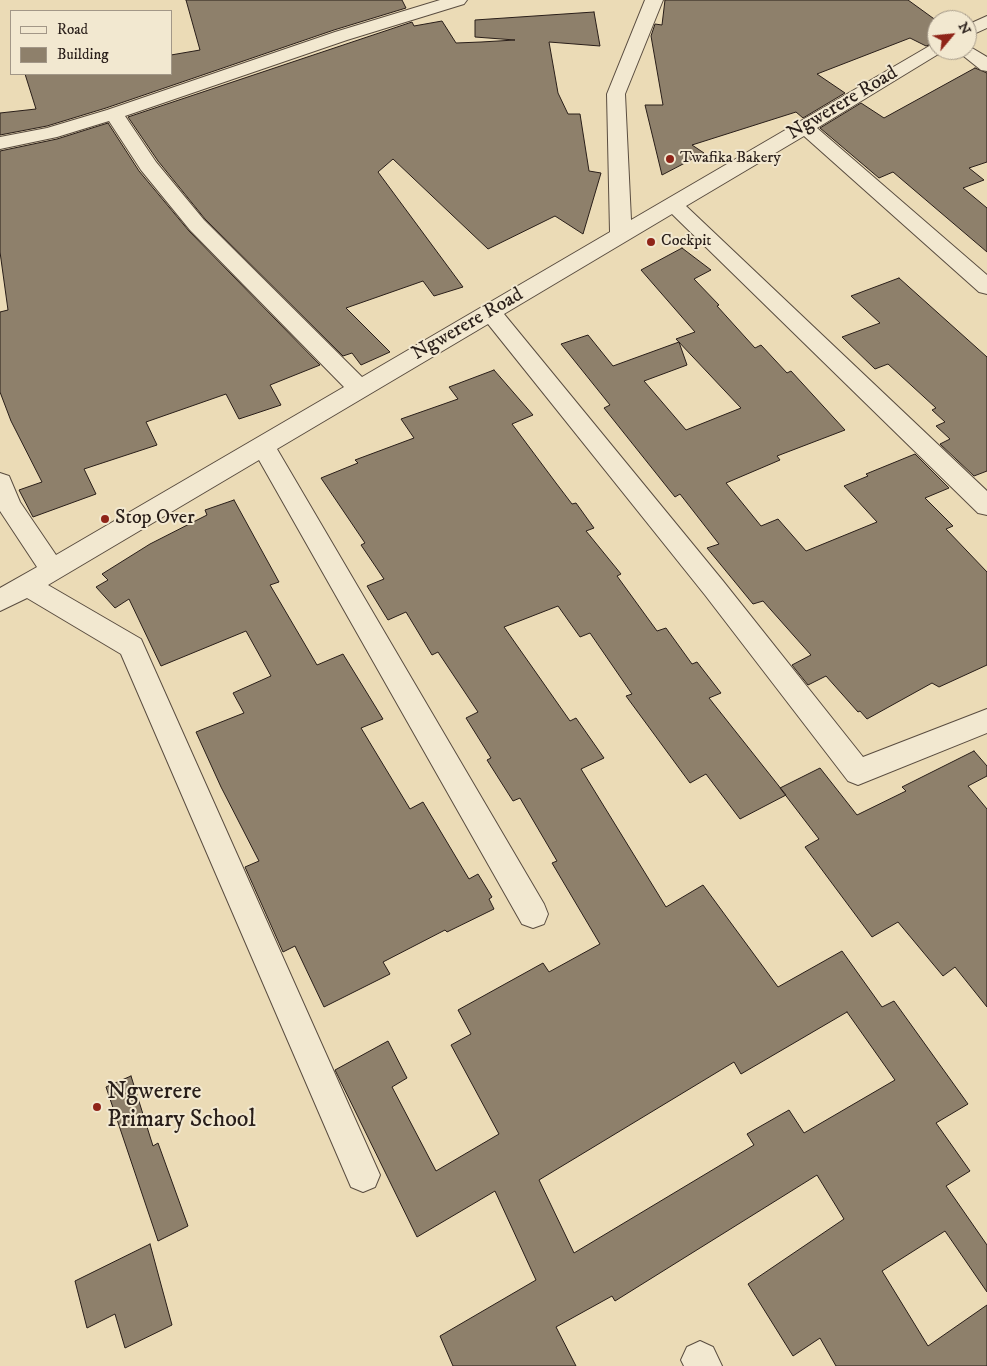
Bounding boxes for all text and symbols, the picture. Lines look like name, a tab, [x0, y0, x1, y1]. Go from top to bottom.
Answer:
legend	[10, 10, 172, 75]
north arrow	[927, 10, 977, 60]
text: N	[954, 19, 975, 38]
text: Road	[57, 20, 88, 39]
text: Building	[57, 45, 109, 64]
street label: Ngwerere Road	[784, 62, 902, 146]
place label: Twafika Bakery	[680, 149, 781, 169]
marker: Twafika Bakery	[664, 153, 676, 165]
place label: Cockpit	[661, 232, 711, 252]
marker: Cockpit	[645, 236, 657, 248]
street label: Ngwerere Road	[408, 284, 528, 366]
place label: Stop Over	[115, 507, 195, 531]
marker: Stop Over	[99, 513, 111, 525]
place label: Ngwerere Primary School	[107, 1079, 256, 1135]
marker: Ngwerere Primary School	[91, 1101, 103, 1113]

